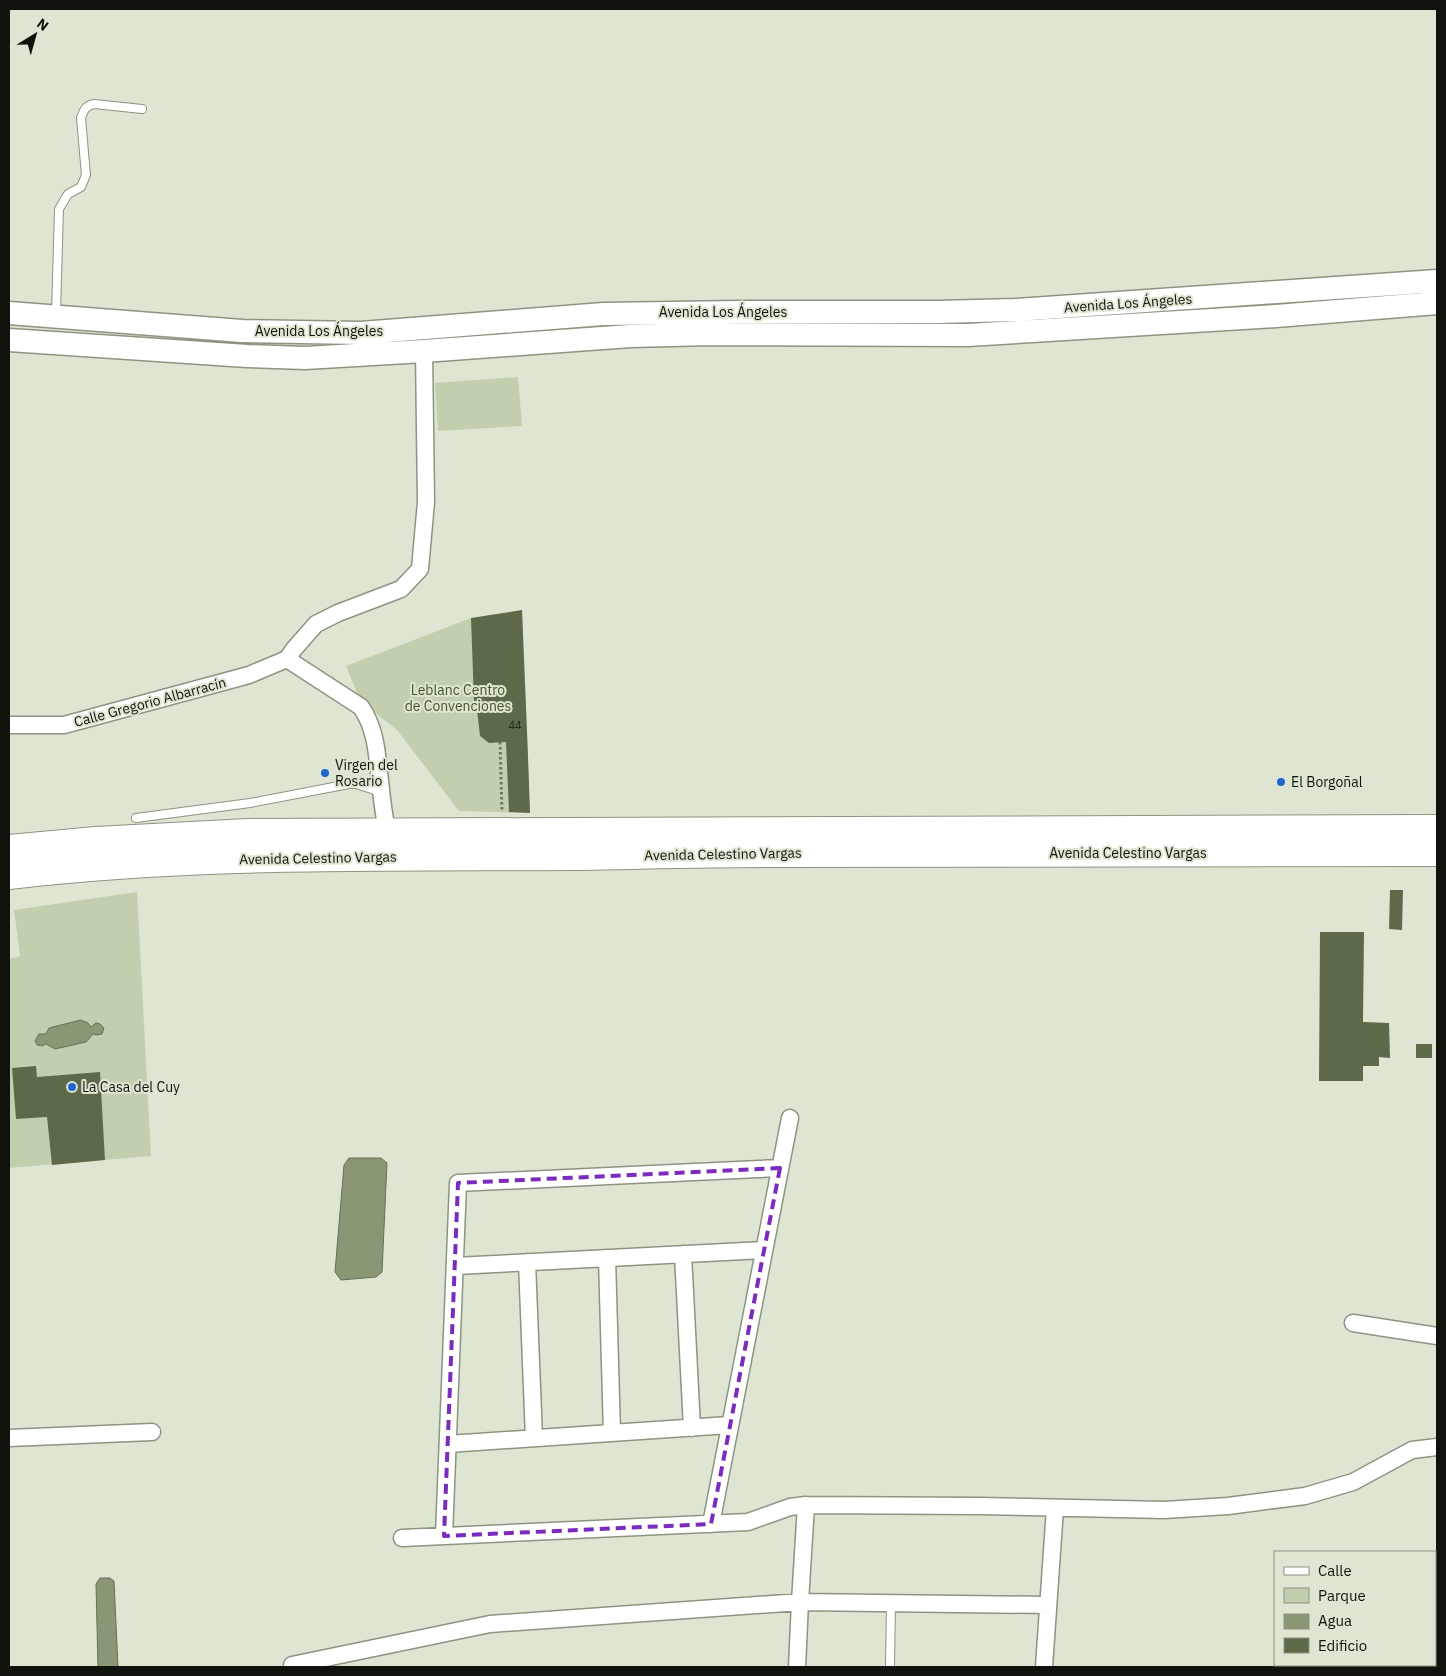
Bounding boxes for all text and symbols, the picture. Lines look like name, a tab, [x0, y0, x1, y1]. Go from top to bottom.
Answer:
north arrow	[10, 10, 60, 60]
text: N	[33, 14, 52, 35]
street label: Avenida Los Ángeles	[1063, 289, 1193, 316]
street label: Avenida Los Ángeles	[659, 302, 787, 321]
street label: Avenida Los Ángeles	[255, 321, 383, 340]
street label: Calle Gregorio Albarracín	[72, 673, 228, 731]
park label: Leblanc Centro de Convenciones	[405, 681, 512, 715]
house number: 44	[508, 718, 522, 732]
place label: Virgen del Rosario	[335, 756, 398, 790]
marker: Virgen del Rosario	[319, 767, 331, 779]
place label: El Borgoñal	[1291, 773, 1363, 791]
marker: El Borgoñal	[1275, 776, 1287, 788]
street label: Avenida Celestino Vargas	[644, 844, 802, 864]
street label: Avenida Celestino Vargas	[1049, 844, 1207, 862]
street label: Avenida Celestino Vargas	[239, 848, 397, 868]
place label: La Casa del Cuy	[82, 1078, 180, 1096]
marker: La Casa del Cuy	[66, 1081, 78, 1093]
legend	[1274, 1551, 1436, 1666]
text: Calle	[1318, 1561, 1352, 1580]
text: Parque	[1318, 1586, 1366, 1605]
text: Agua	[1318, 1611, 1352, 1630]
text: Edificio	[1318, 1636, 1367, 1655]

